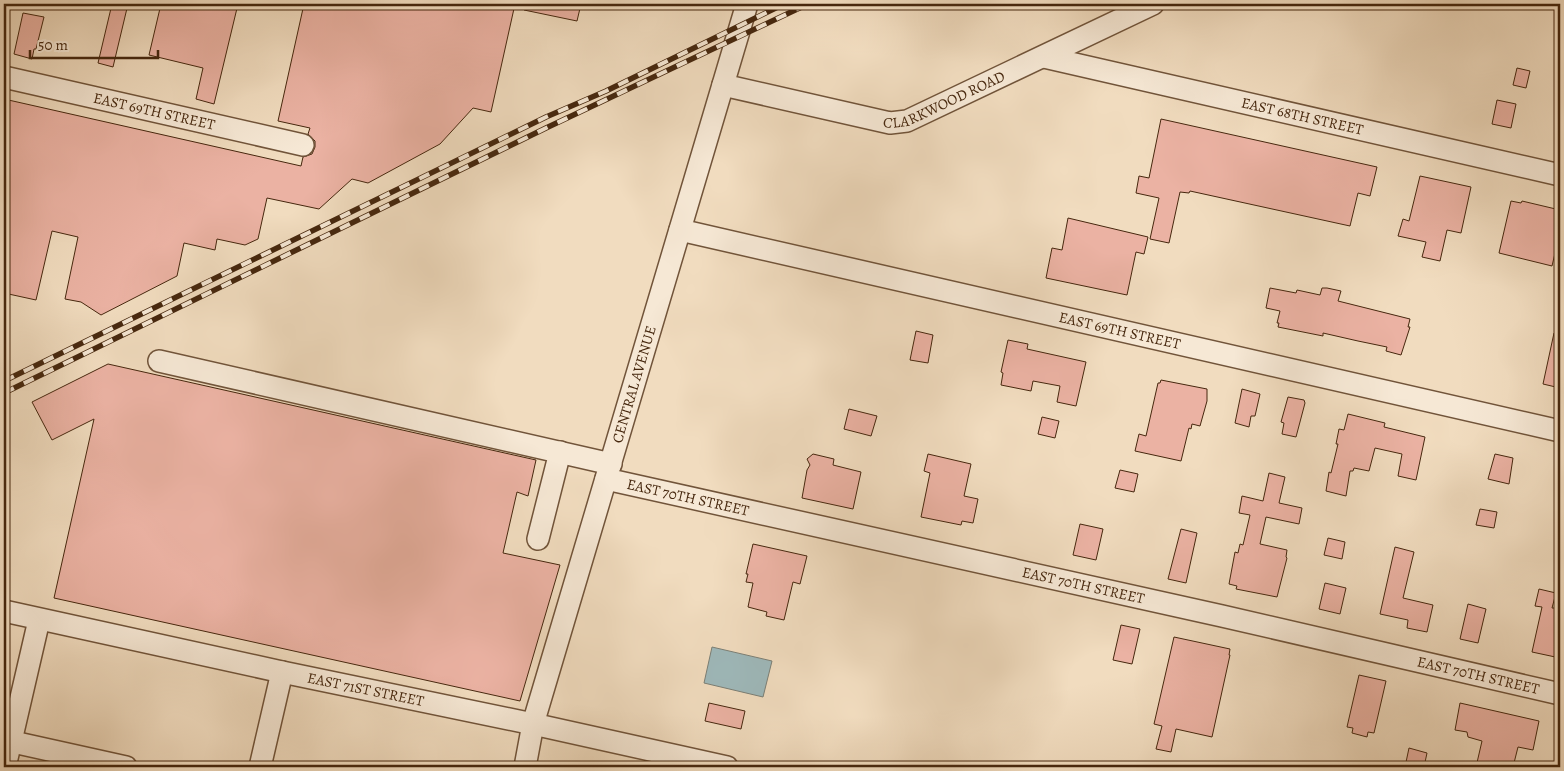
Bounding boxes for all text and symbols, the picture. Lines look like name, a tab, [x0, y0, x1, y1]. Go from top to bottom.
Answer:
scale bar	[30, 28, 158, 60]
text: 50 m	[38, 35, 68, 55]
street label: CLARKWOOD ROAD	[881, 66, 1008, 133]
street label: EAST 69TH STREET	[91, 88, 218, 135]
street label: EAST 68TH STREET	[1239, 92, 1366, 140]
street label: EAST 69TH STREET	[1057, 307, 1183, 354]
street label: CENTRAL AVENUE	[607, 323, 661, 446]
street label: EAST 70TH STREET	[625, 474, 752, 521]
street label: EAST 70TH STREET	[1020, 562, 1147, 609]
street label: EAST 70TH STREET	[1415, 651, 1542, 699]
street label: EAST 71ST STREET	[305, 667, 427, 711]

